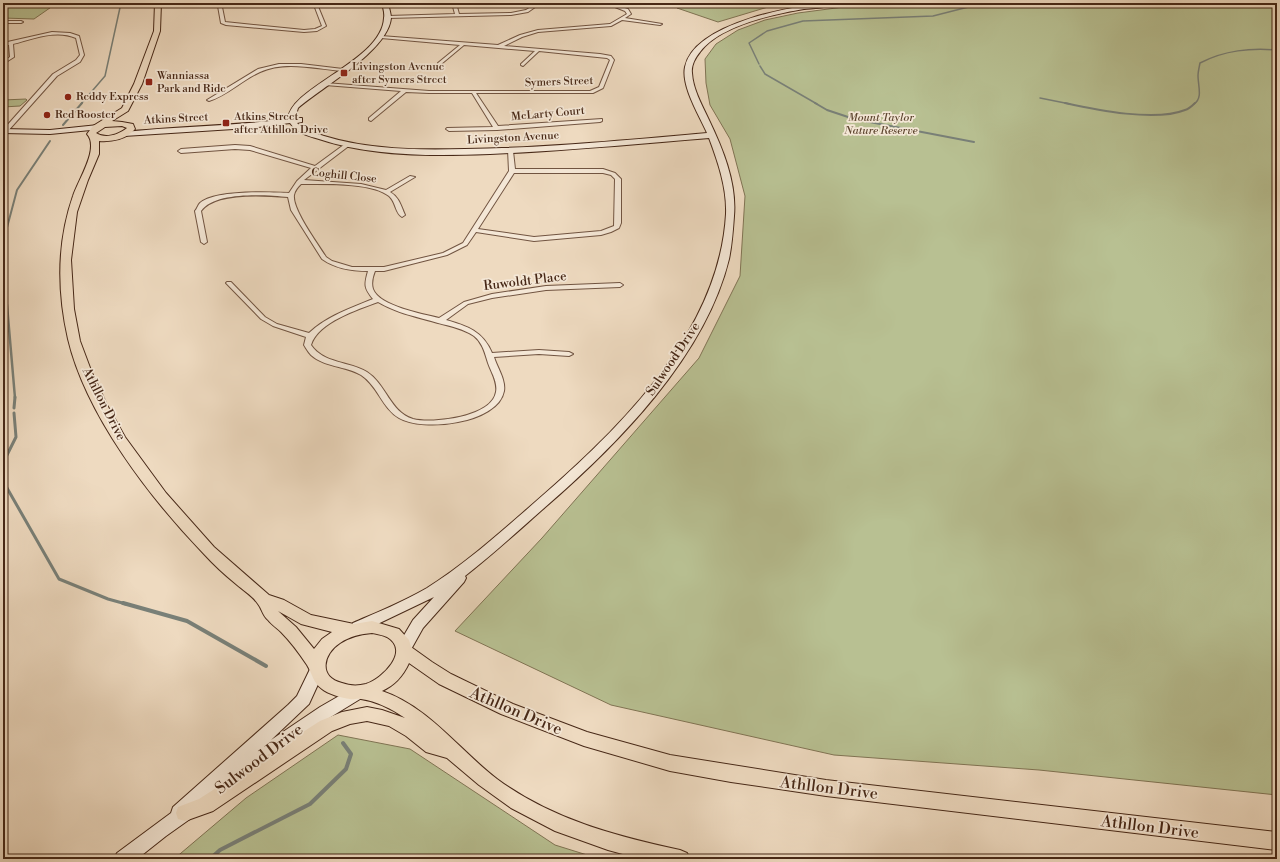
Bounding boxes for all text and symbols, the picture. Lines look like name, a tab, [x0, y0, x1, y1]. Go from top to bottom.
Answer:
place label: Livingston Avenue after Symers Street	[352, 60, 447, 87]
marker: Livingston Avenue after Symers Street	[339, 68, 349, 78]
place label: Wanniassa Park and Ride	[156, 69, 226, 96]
street label: Symers Street	[525, 74, 594, 90]
marker: Wanniassa Park and Ride	[144, 77, 154, 87]
place label: Reddy Express	[76, 90, 149, 104]
marker: Reddy Express	[63, 92, 73, 102]
street label: McLarty Court	[511, 104, 585, 124]
place label: Red Rooster	[55, 108, 116, 122]
marker: Red Rooster	[42, 110, 52, 120]
street label: Atkins Street	[143, 110, 209, 128]
place label: Atkins Street after Athllon Drive	[233, 110, 328, 137]
park label: Mount Taylor Nature Reserve	[843, 111, 918, 138]
marker: Atkins Street after Athllon Drive	[221, 118, 231, 128]
street label: Livingston Avenue	[467, 129, 560, 147]
street label: Coghill Close	[311, 166, 378, 186]
street label: Ruwoldt Place	[483, 268, 568, 294]
street label: Sulwood Drive	[643, 319, 704, 399]
street label: Athllon Drive	[78, 364, 129, 444]
street label: Athllon Drive	[466, 682, 565, 739]
street label: Sulwood Drive	[211, 719, 307, 799]
street label: Athllon Drive	[778, 772, 879, 804]
street label: Athllon Drive	[1099, 811, 1200, 843]

